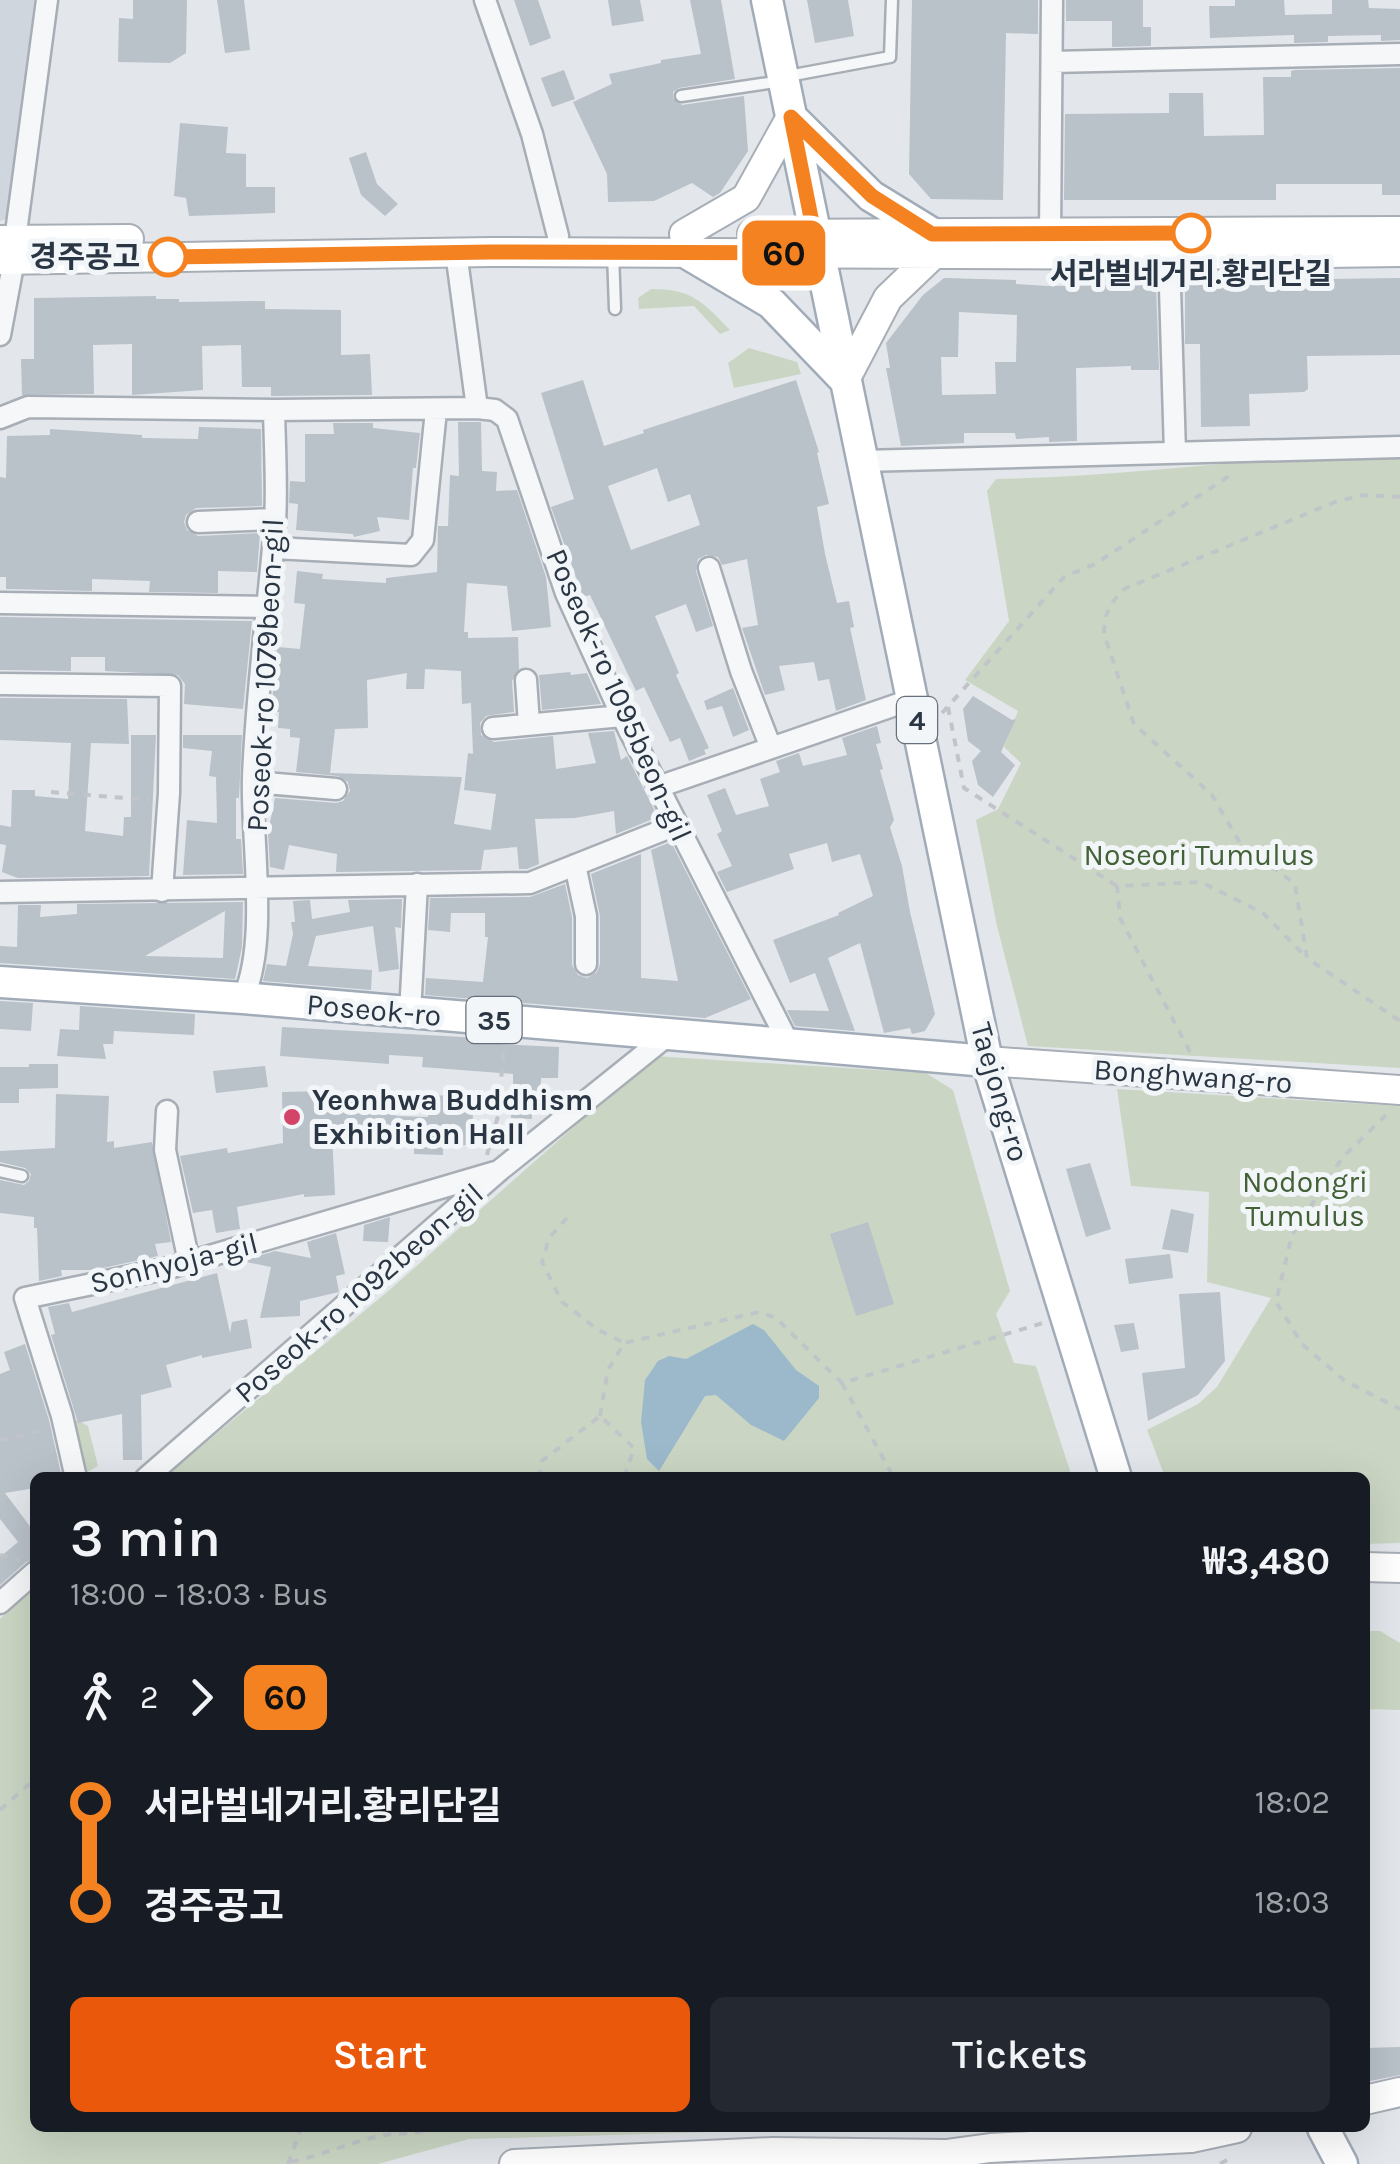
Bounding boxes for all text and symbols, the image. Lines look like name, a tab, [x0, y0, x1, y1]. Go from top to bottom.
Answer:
marker: 서라벌네거리.황리단길	[1172, 214, 1210, 252]
line badge: 60	[739, 220, 829, 286]
text: 60	[762, 233, 806, 274]
marker: 경주공고	[149, 238, 187, 276]
place label: 경주공고	[30, 239, 140, 275]
place label: 서라벌네거리.황리단길	[1050, 256, 1332, 292]
street label: Poseok-ro 1079beon-gil	[239, 517, 291, 833]
street label: Poseok-ro 1095beon-gil	[538, 543, 700, 847]
road number: 4	[897, 697, 937, 743]
park label: Noseori Tumulus	[1083, 837, 1315, 873]
street label: Poseok-ro	[305, 986, 443, 1034]
road number: 35	[466, 997, 522, 1043]
street label: Taejong-ro	[963, 1018, 1037, 1166]
street label: Bonghwang-ro	[1092, 1051, 1294, 1101]
place label: Yeonhwa Buddhism Exhibition Hall	[312, 1082, 593, 1152]
marker: Yeonhwa Buddhism Exhibition Hall	[281, 1106, 303, 1128]
park label: Nodongri Tumulus	[1242, 1164, 1368, 1234]
street label: Poseok-ro 1092beon-gil	[227, 1175, 491, 1411]
street label: Sonhyoja-gil	[86, 1225, 262, 1301]
text: 3 min	[70, 1506, 221, 1570]
text: ₩3,480	[1203, 1539, 1330, 1584]
text: 18:00 – 18:03 · Bus	[70, 1576, 328, 1613]
icon: walk	[70, 1670, 125, 1725]
icon: forward	[174, 1670, 229, 1725]
text: 60	[264, 1677, 307, 1718]
text: 2	[140, 1679, 159, 1716]
text: 서라벌네거리.황리단길	[144, 1784, 502, 1829]
text: 18:02	[1255, 1784, 1330, 1821]
text: 경주공고	[144, 1884, 284, 1929]
text: 18:03	[1254, 1884, 1330, 1921]
button: Start	[70, 1997, 690, 2112]
button: Tickets	[710, 1997, 1330, 2112]

